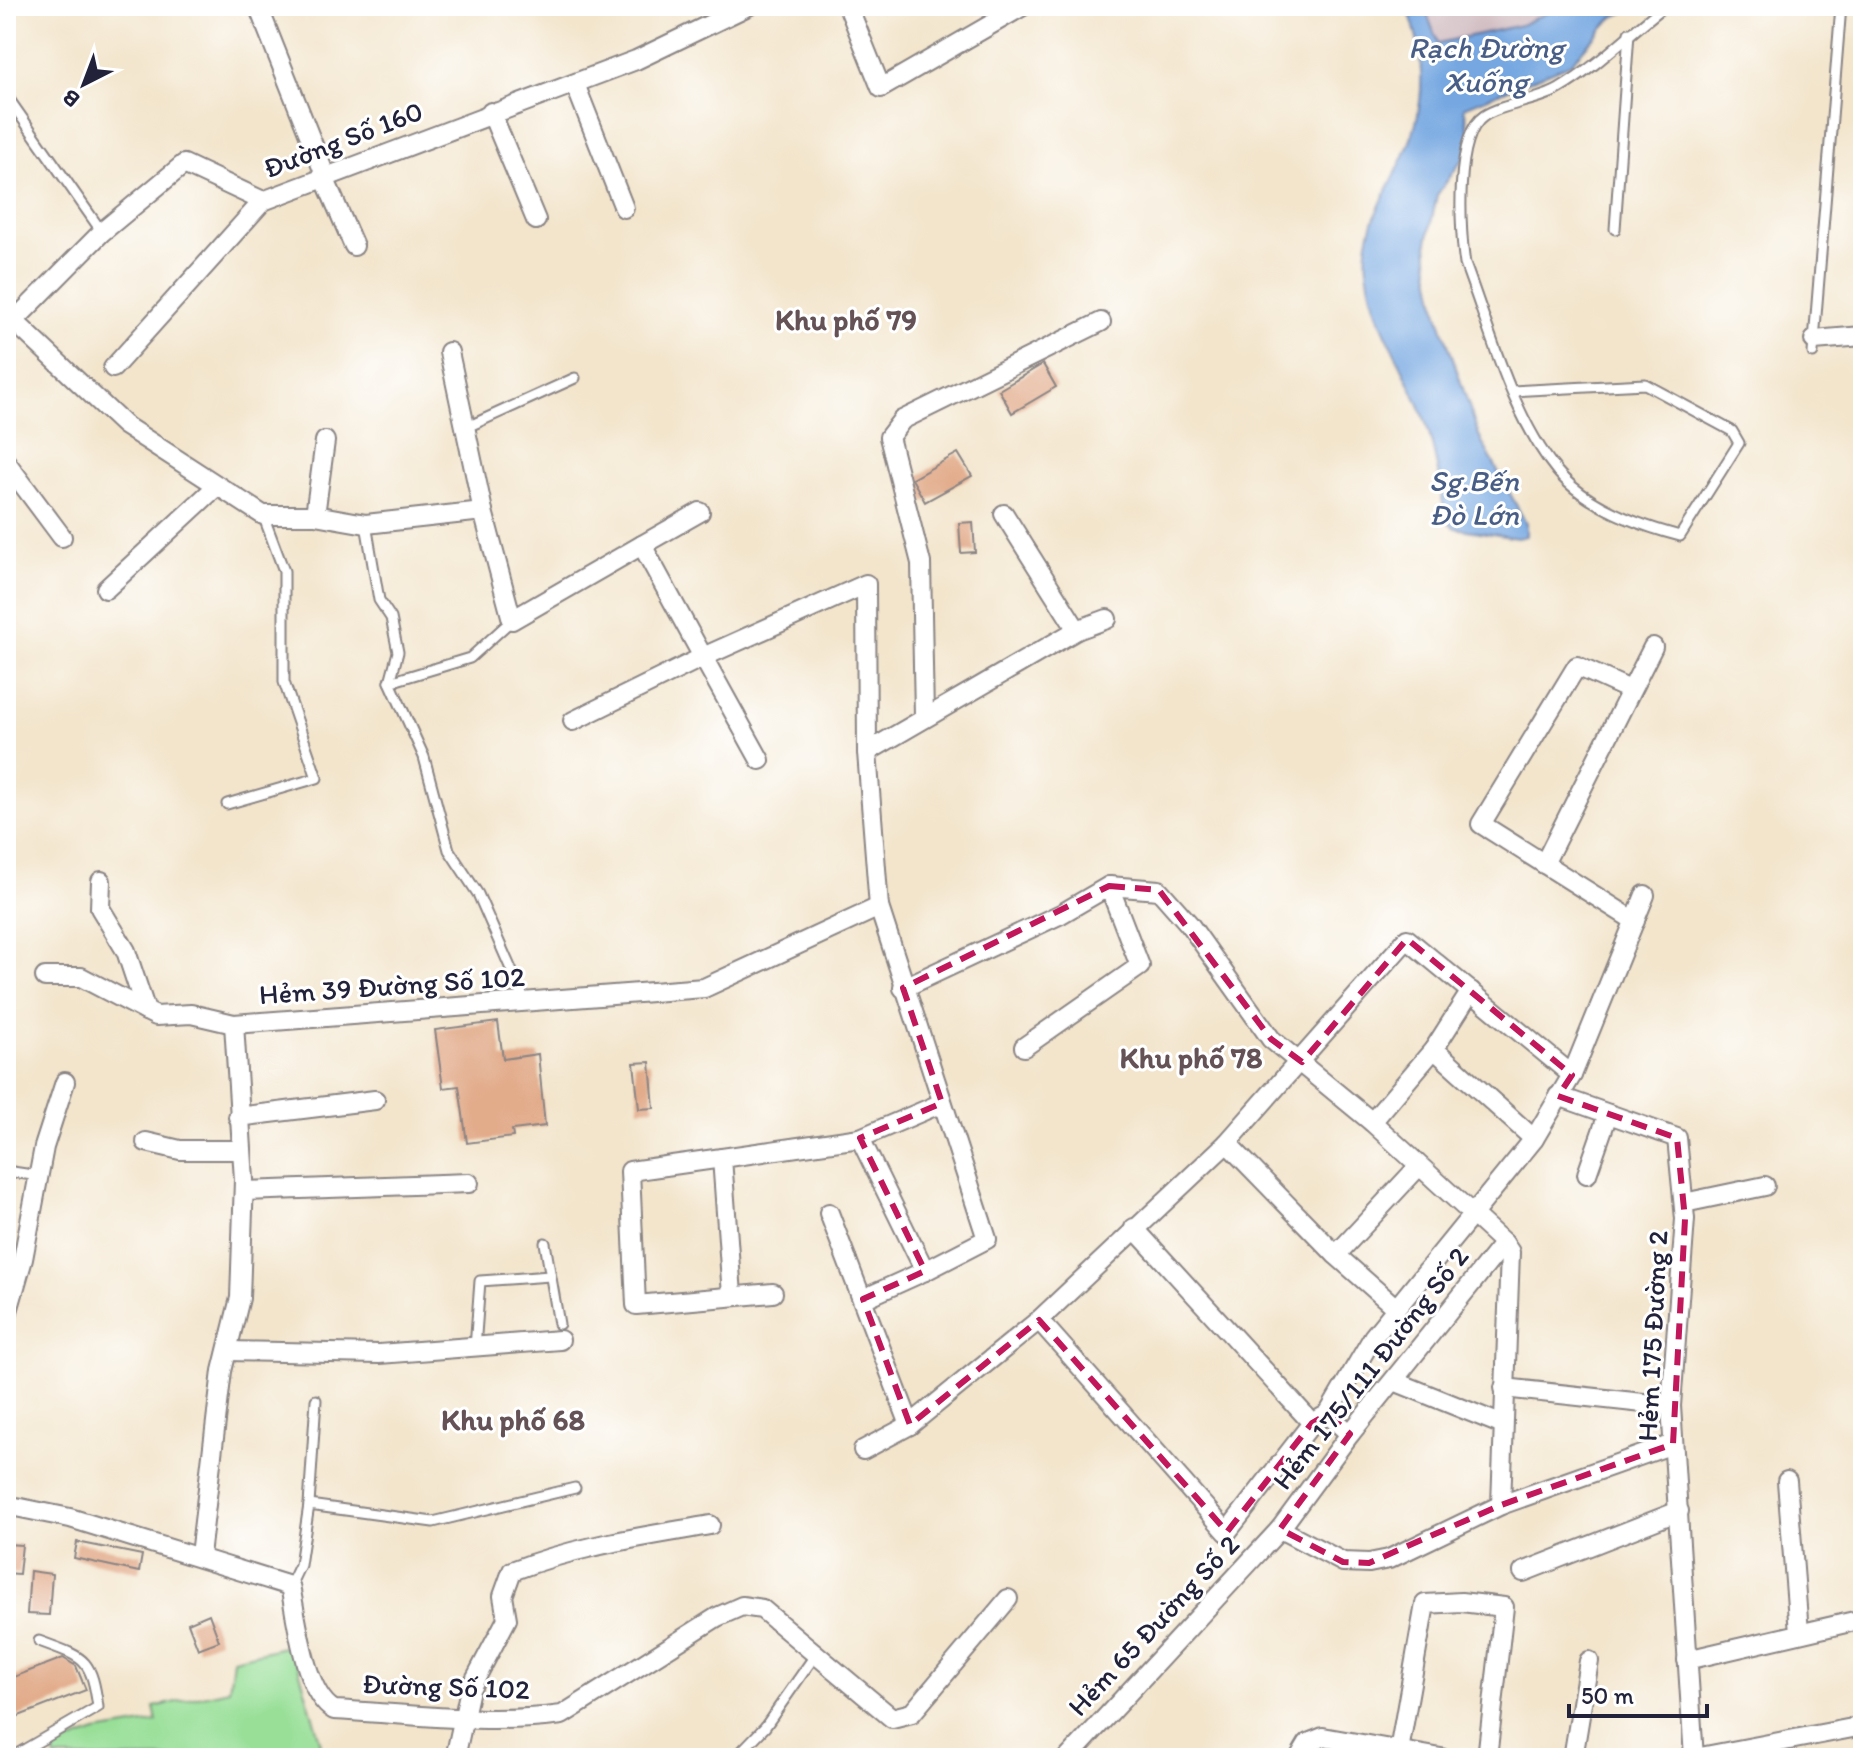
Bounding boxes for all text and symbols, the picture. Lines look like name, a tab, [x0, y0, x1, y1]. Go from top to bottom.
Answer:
water label: Rạch Đường Xuống	[1408, 29, 1568, 100]
north arrow	[44, 44, 124, 124]
text: B	[57, 84, 85, 113]
street label: Đường Số 160	[259, 93, 427, 185]
district label: Khu phố 79	[775, 301, 917, 338]
water label: Sg.Bến Đò Lớn	[1429, 462, 1519, 533]
street label: Hẻm 39 Đường Số 102	[258, 959, 526, 1011]
district label: Khu phố 78	[1120, 1039, 1263, 1076]
street label: Hẻm 175 Đường 2	[1629, 1229, 1675, 1442]
street label: Hẻm 175/111 Đường Số 2	[1265, 1240, 1475, 1496]
district label: Khu phố 68	[441, 1401, 585, 1438]
street label: Hẻm 65 Đường Số 2	[1060, 1527, 1246, 1723]
street label: Đường Số 102	[362, 1666, 531, 1706]
scale bar	[1569, 1668, 1707, 1718]
text: 50 m	[1581, 1681, 1634, 1710]

